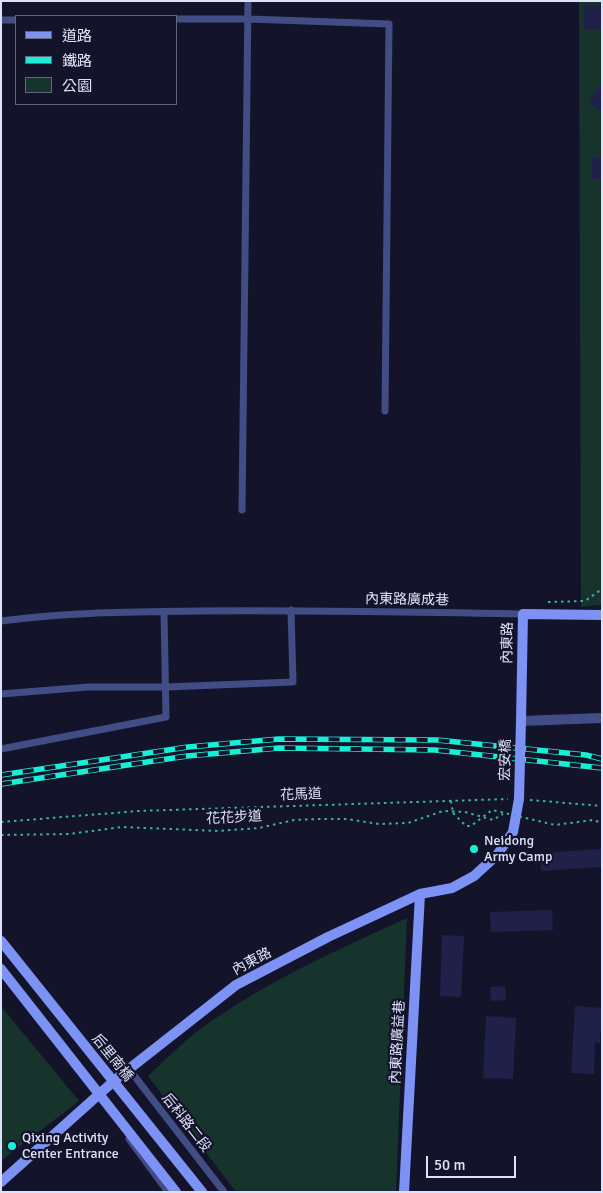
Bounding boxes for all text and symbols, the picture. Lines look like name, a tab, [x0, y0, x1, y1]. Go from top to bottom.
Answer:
legend	[15, 15, 178, 105]
text: 道路	[62, 27, 92, 45]
text: 鐵路	[62, 52, 92, 70]
text: 公園	[62, 77, 92, 95]
street label: 內東路廣成巷	[365, 591, 449, 609]
street label: 內東路	[499, 622, 517, 664]
street label: 宏安橋	[497, 739, 515, 781]
street label: 花馬道	[280, 786, 322, 804]
street label: 花花步道	[206, 808, 262, 828]
place label: Neidong Army Camp	[484, 833, 552, 866]
marker: Neidong Army Camp	[468, 843, 480, 855]
street label: 內東路	[230, 945, 274, 979]
street label: 內東路廣益巷	[387, 1000, 409, 1084]
street label: 后里南橋	[88, 1031, 136, 1085]
street label: 后科路二段	[158, 1090, 214, 1156]
place label: Qixing Activity Center Entrance	[22, 1130, 119, 1162]
marker: Qixing Activity Center Entrance	[6, 1140, 18, 1152]
scale bar	[428, 1146, 518, 1178]
text: 50 m	[434, 1156, 465, 1174]

